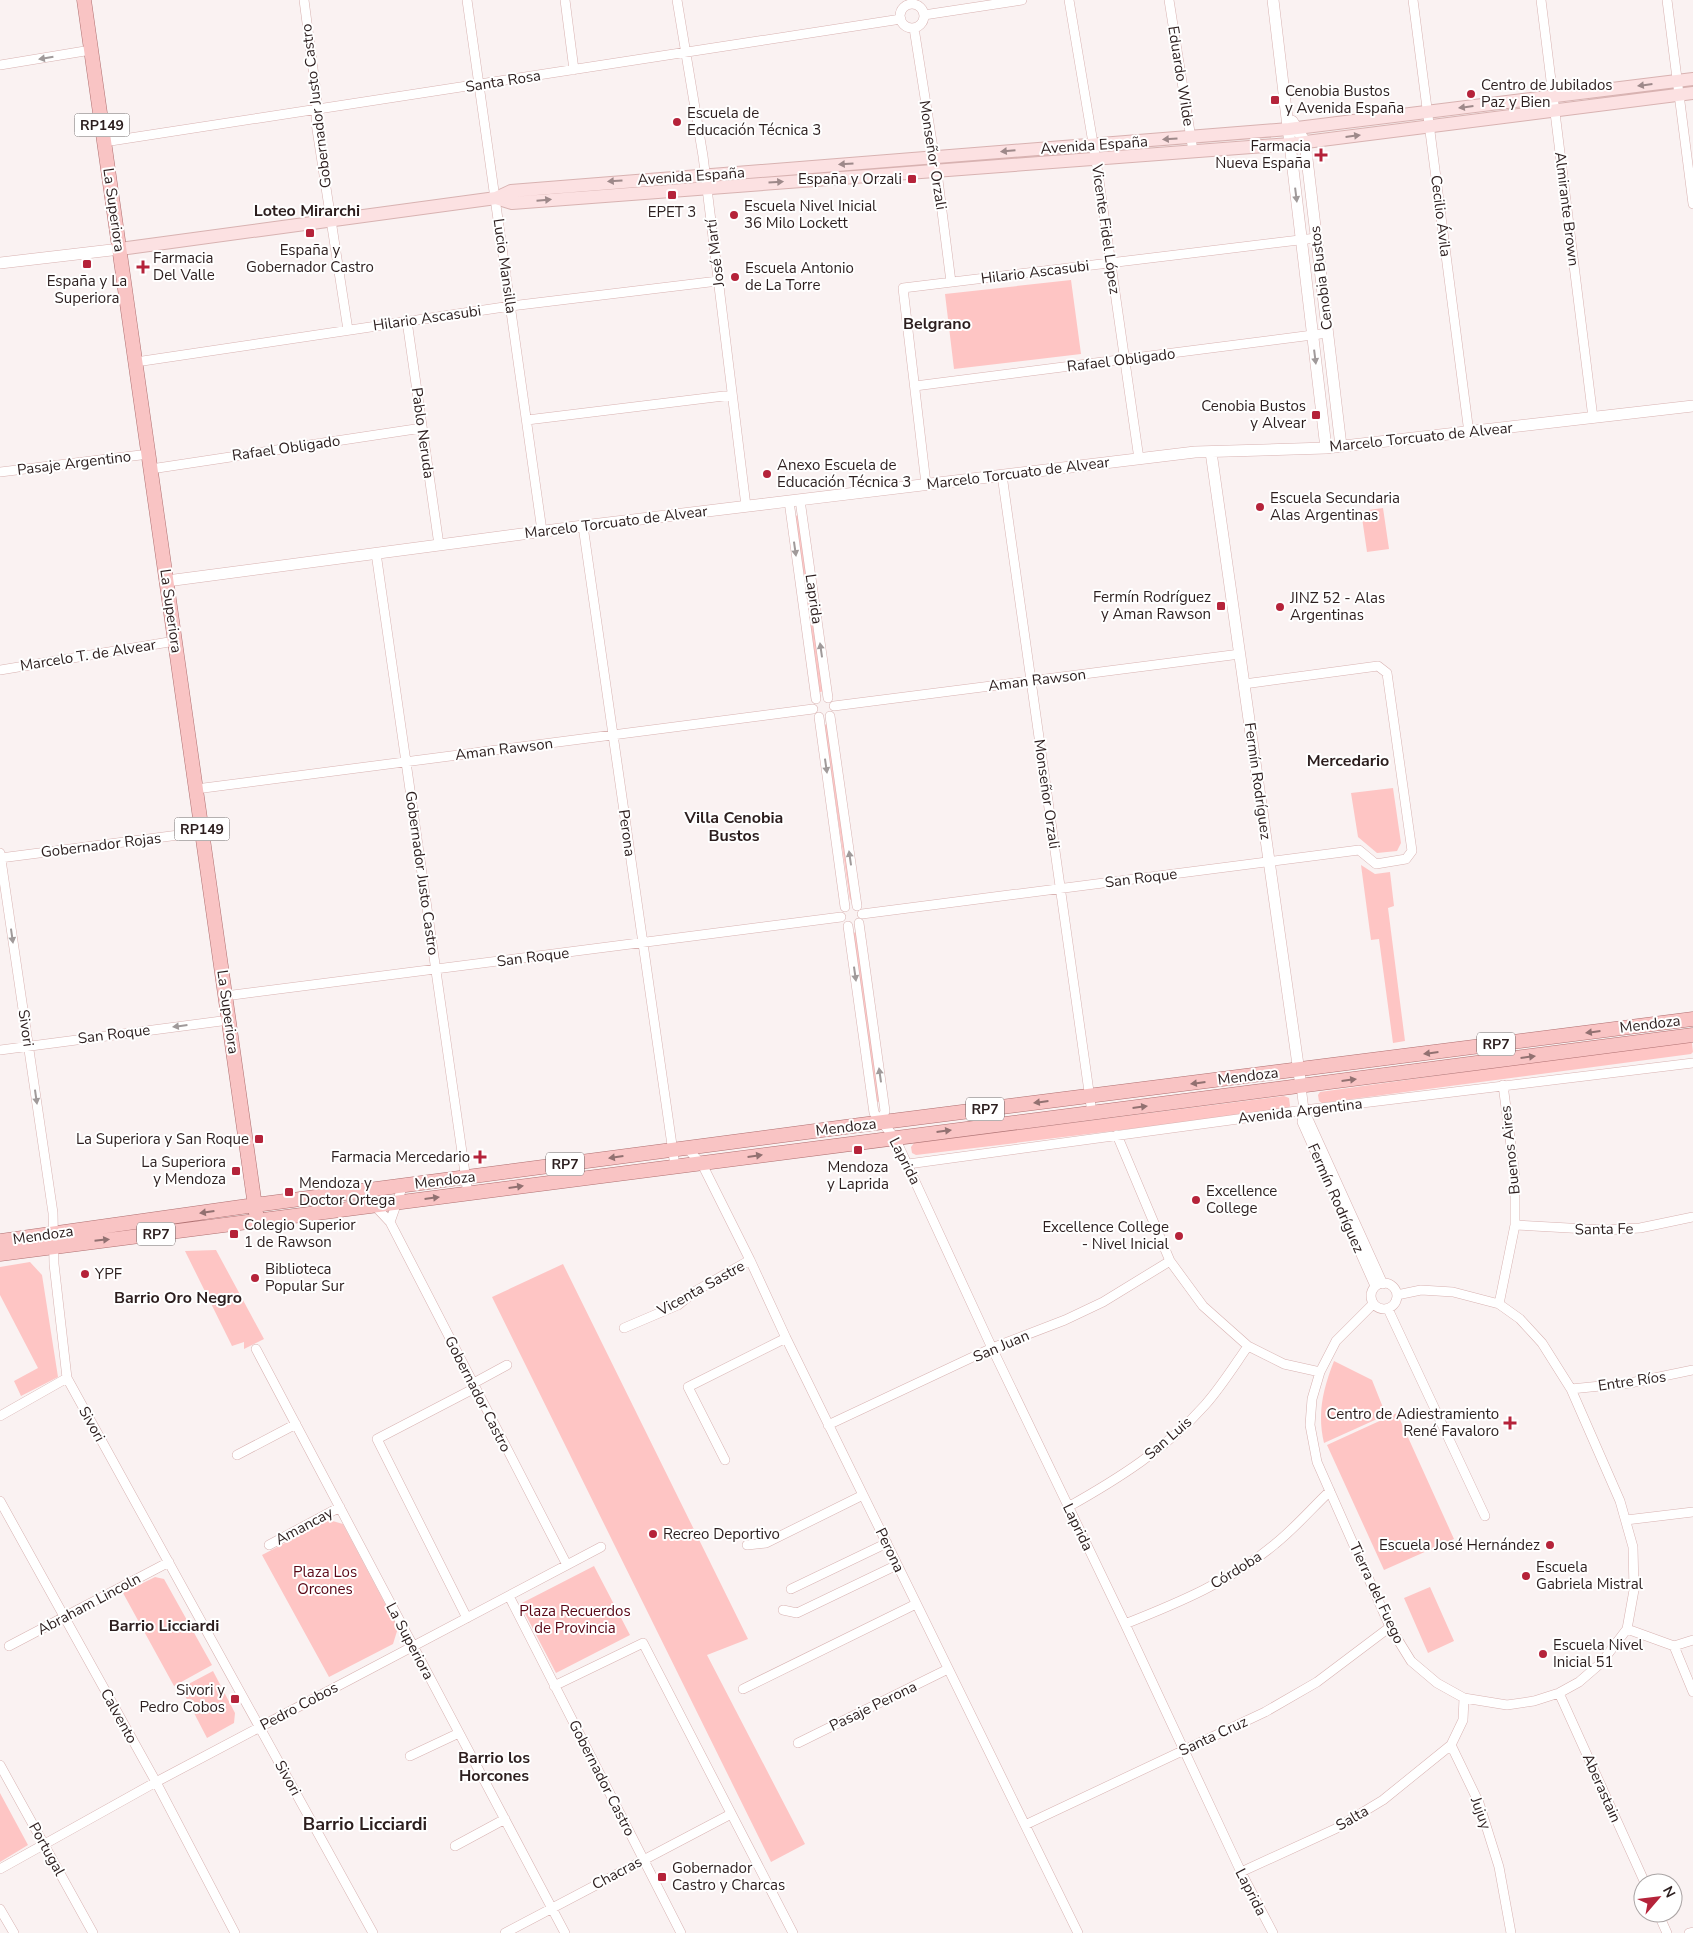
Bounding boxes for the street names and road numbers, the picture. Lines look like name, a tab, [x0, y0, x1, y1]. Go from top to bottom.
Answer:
street label: Gobernador Justo Castro	[296, 23, 336, 189]
street label: Eduardo Wilde	[1163, 25, 1199, 128]
street label: Santa Rosa	[464, 65, 542, 97]
street label: Monseñor Orzali	[914, 99, 952, 211]
road number: RP149	[74, 114, 130, 136]
street label: Avenida España	[1040, 131, 1148, 159]
street label: Almirante Brown	[1550, 151, 1584, 267]
street label: Avenida España	[637, 162, 745, 190]
street label: Vicente Fidel López	[1087, 162, 1125, 295]
street label: La Superiora	[98, 167, 130, 253]
street label: Cecilio Ávila	[1426, 174, 1456, 258]
street label: Lucio Mansilla	[488, 217, 522, 315]
street label: José Martí	[701, 217, 729, 289]
street label: Cenobia Bustos	[1305, 225, 1337, 331]
street label: Hilario Ascasubi	[980, 255, 1090, 289]
street label: Hilario Ascasubi	[372, 301, 482, 335]
street label: Rafael Obligado	[1066, 343, 1176, 377]
street label: Pablo Neruda	[407, 386, 439, 480]
street label: Marcelo Torcuato de Alvear	[1328, 417, 1514, 457]
street label: Rafael Obligado	[231, 431, 341, 465]
street label: Pasaje Argentino	[16, 446, 132, 480]
street label: Marcelo Torcuato de Alvear	[925, 452, 1111, 494]
street label: Marcelo Torcuato de Alvear	[523, 501, 709, 543]
street label: La Superiora	[155, 568, 187, 654]
street label: Laprida	[801, 573, 827, 625]
street label: Marcelo T. de Alvear	[19, 634, 158, 676]
street label: Aman Rawson	[987, 664, 1087, 696]
street label: Fermín Rodríguez	[1240, 721, 1276, 841]
street label: Aman Rawson	[454, 733, 554, 765]
street label: Monseñor Orzali	[1029, 738, 1065, 850]
street label: Gobernador Justo Castro	[401, 790, 443, 956]
street label: Perona	[614, 808, 640, 858]
road number: RP149	[174, 818, 230, 841]
street label: Gobernador Rojas	[40, 828, 162, 862]
street label: San Roque	[1104, 864, 1178, 892]
street label: San Roque	[496, 943, 570, 971]
street label: La Superiora	[212, 969, 244, 1055]
street label: Sivori	[13, 1008, 39, 1048]
street label: Mendoza	[1618, 1010, 1682, 1038]
street label: San Roque	[77, 1020, 151, 1048]
road number: RP7	[1477, 1032, 1515, 1056]
street label: Mendoza	[1216, 1062, 1280, 1090]
street label: Avenida Argentina	[1237, 1093, 1363, 1129]
road number: RP7	[966, 1098, 1004, 1120]
street label: Buenos Aires	[1495, 1105, 1525, 1195]
street label: Mendoza	[814, 1113, 878, 1141]
street label: Laprida	[885, 1134, 925, 1188]
street label: Fermín Rodríguez	[1303, 1140, 1369, 1256]
road number: RP7	[546, 1152, 584, 1176]
street label: Mendoza	[413, 1166, 477, 1194]
street label: Santa Fe	[1574, 1218, 1634, 1240]
street label: Mendoza	[11, 1221, 75, 1249]
road number: RP7	[137, 1222, 175, 1246]
street label: Vicenta Sastre	[653, 1256, 748, 1321]
street label: San Juan	[970, 1325, 1032, 1367]
street label: Gobernador Castro	[440, 1332, 516, 1456]
street label: Entre Ríos	[1597, 1366, 1667, 1396]
street label: Sivori	[74, 1403, 110, 1445]
street label: San Luis	[1140, 1412, 1196, 1464]
street label: Laprida	[1058, 1500, 1098, 1554]
street label: Amancay	[272, 1502, 337, 1550]
street label: Perona	[871, 1524, 909, 1576]
street label: Tierra del Fuego	[1345, 1539, 1409, 1647]
street label: Córdoba	[1207, 1546, 1265, 1594]
street label: Abraham Lincoln	[34, 1568, 144, 1640]
street label: La Superiora	[381, 1599, 439, 1683]
street label: Pasaje Perona	[826, 1676, 920, 1736]
street label: Pedro Cobos	[257, 1677, 341, 1735]
street label: Calvento	[96, 1685, 142, 1747]
street label: Santa Cruz	[1175, 1711, 1251, 1761]
street label: Gobernador Castro	[564, 1716, 640, 1840]
street label: Aberastain	[1578, 1750, 1626, 1826]
street label: Sivori	[270, 1757, 306, 1799]
street label: Jujuy	[1466, 1793, 1496, 1832]
street label: Salta	[1332, 1801, 1372, 1835]
street label: Portugal	[24, 1819, 70, 1880]
street label: Chacras	[588, 1851, 646, 1895]
street label: Laprida	[1231, 1865, 1271, 1919]

